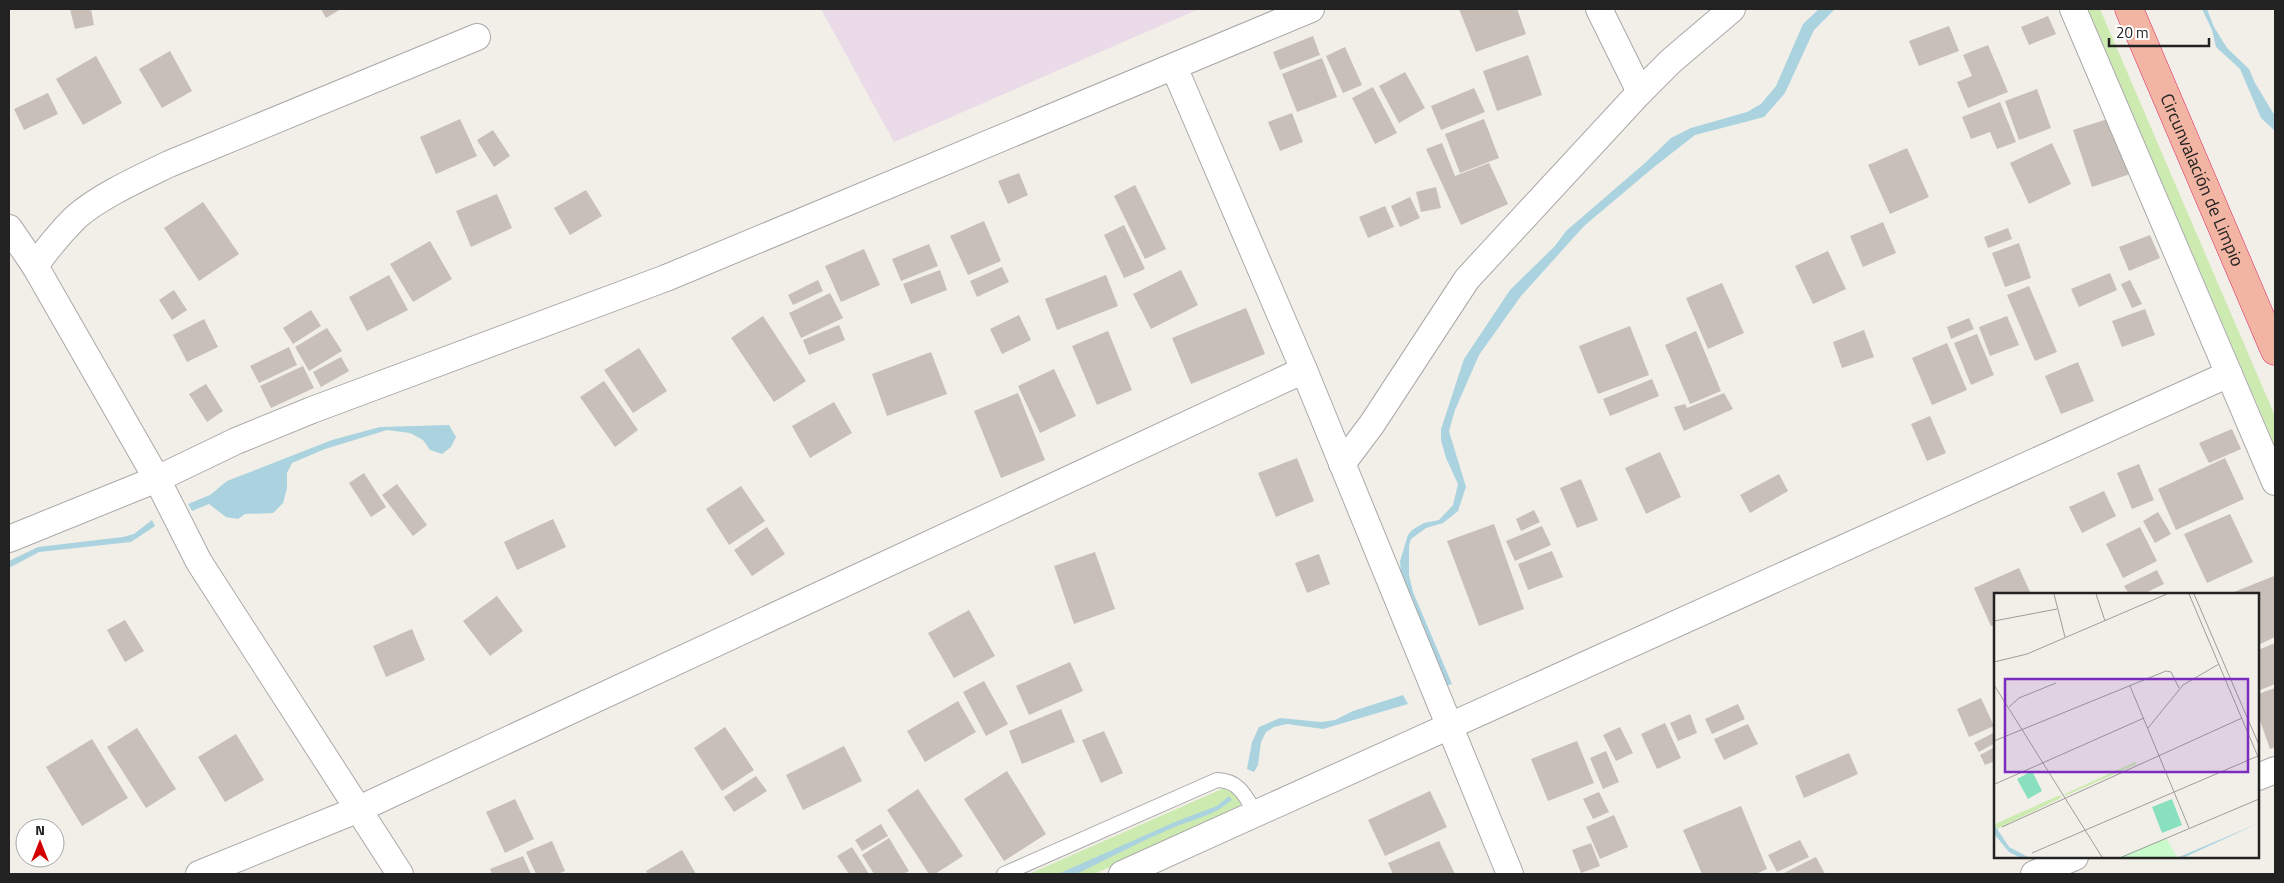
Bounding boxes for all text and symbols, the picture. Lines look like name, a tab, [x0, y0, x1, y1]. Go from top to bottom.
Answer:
scale bar	[2109, 15, 2209, 47]
text: 20 m	[2116, 21, 2149, 44]
street label: Circunvalación de Limpio	[2154, 89, 2251, 271]
inset map	[1994, 593, 2259, 858]
north arrow	[15, 818, 65, 868]
text: N	[35, 819, 45, 840]

